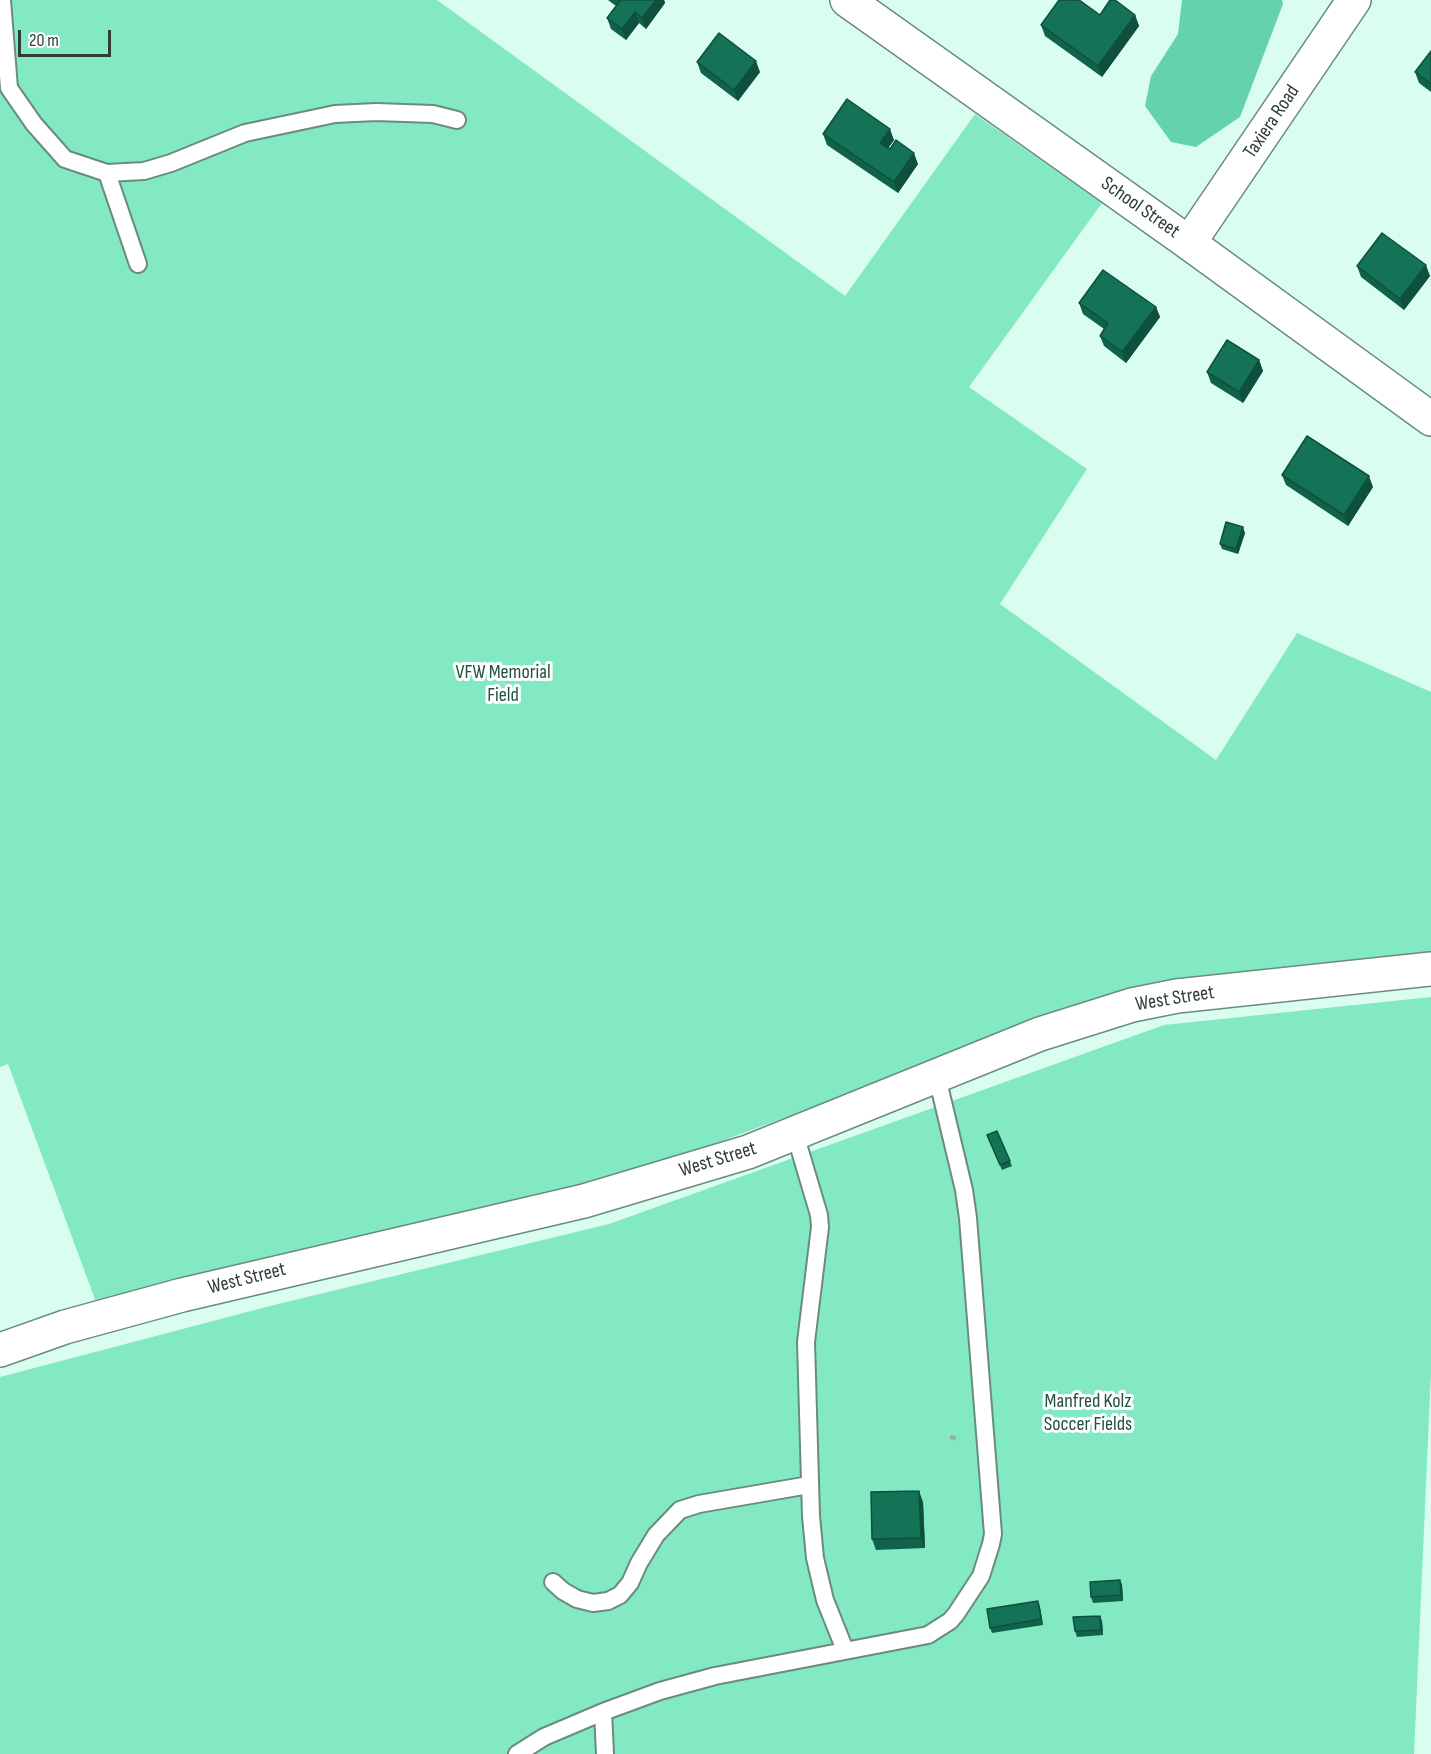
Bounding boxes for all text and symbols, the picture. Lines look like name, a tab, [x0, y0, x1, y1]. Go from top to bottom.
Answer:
scale bar	[21, 18, 114, 56]
text: 20 m	[29, 30, 59, 51]
street label: Taxiera Road	[1239, 81, 1305, 163]
street label: School Street	[1096, 172, 1184, 244]
park label: VFW Memorial Field	[455, 661, 551, 708]
street label: West Street	[1134, 981, 1216, 1017]
street label: West Street	[677, 1137, 759, 1183]
street label: West Street	[206, 1258, 288, 1300]
park label: Manfred Kolz Soccer Fields	[1044, 1390, 1132, 1437]

